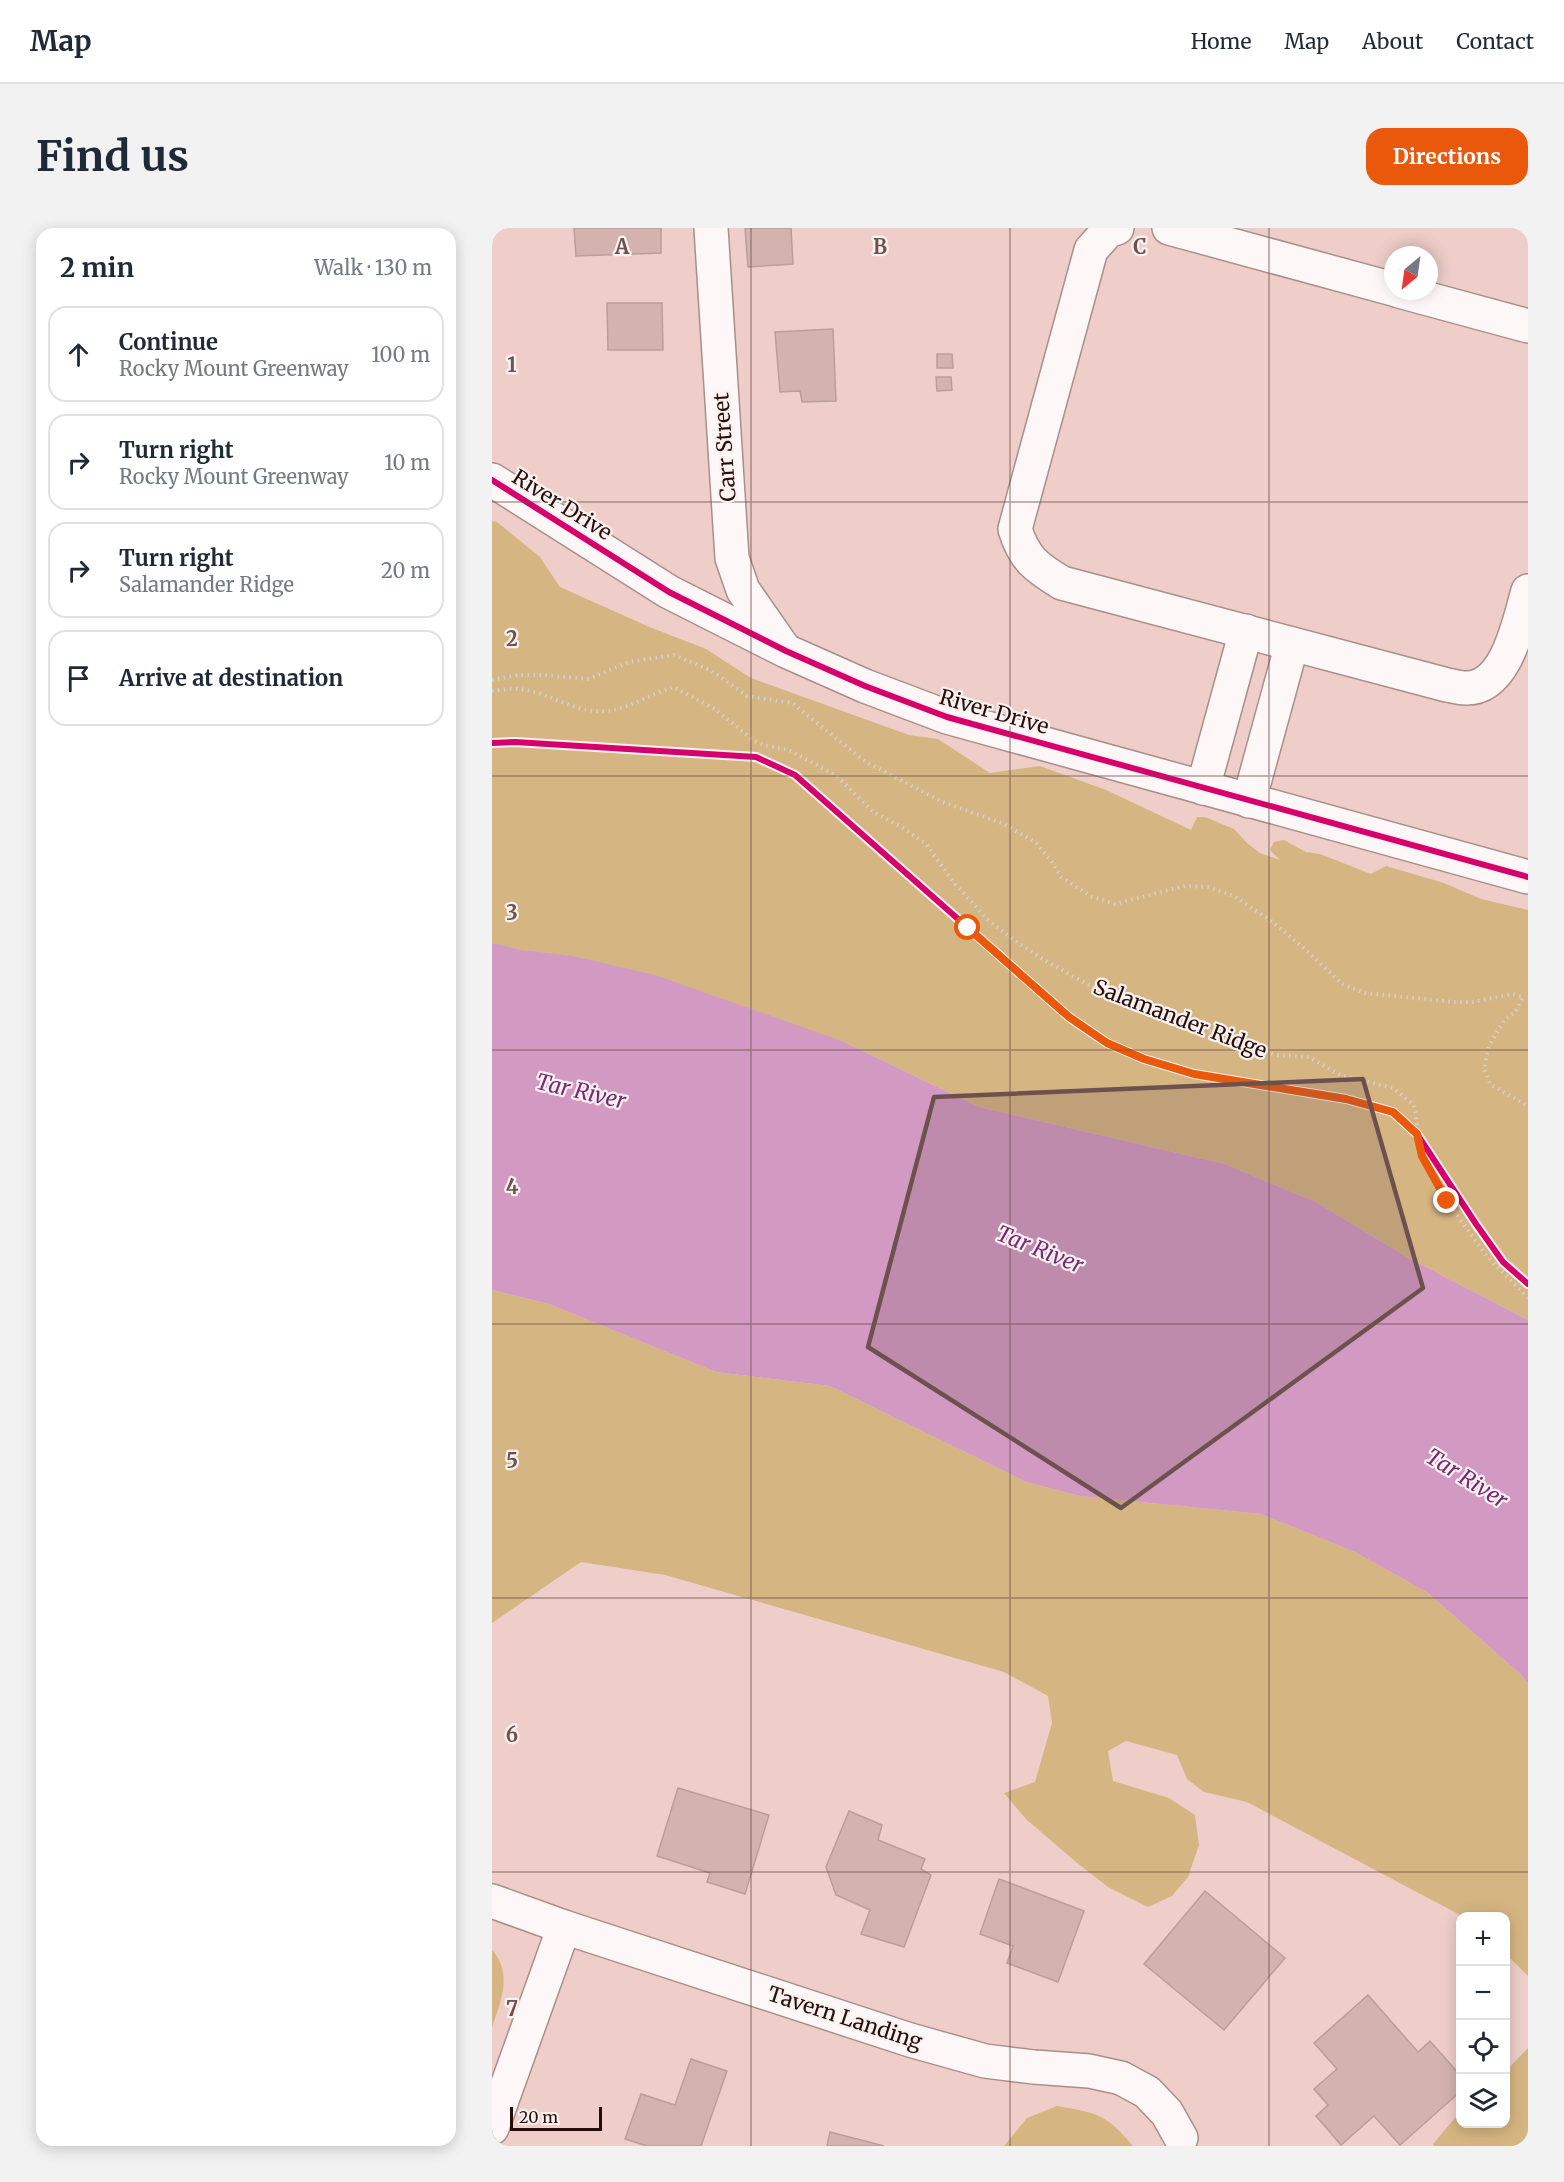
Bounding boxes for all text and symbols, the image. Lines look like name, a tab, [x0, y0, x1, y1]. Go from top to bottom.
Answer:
text: Map	[30, 23, 92, 59]
text: Home	[1191, 28, 1251, 55]
text: Map	[1284, 28, 1329, 55]
text: About	[1362, 28, 1423, 55]
text: Contact	[1456, 28, 1534, 55]
button: Directions	[1366, 128, 1528, 185]
text: Find us	[36, 130, 189, 182]
text: A	[614, 234, 630, 259]
text: B	[873, 234, 887, 259]
text: C	[1133, 234, 1147, 259]
north arrow	[1384, 246, 1438, 300]
text: 2 min	[60, 251, 134, 284]
text: Walk · 130 m	[314, 255, 432, 280]
text: Continue	[119, 328, 218, 356]
icon: ahead	[62, 338, 95, 371]
text: 100 m	[371, 342, 430, 367]
text: 1	[507, 352, 517, 377]
text: Rocky Mount Greenway	[119, 356, 349, 381]
street label: Carr Street	[707, 392, 742, 502]
text: Turn right	[119, 436, 233, 464]
icon: right	[62, 446, 95, 479]
text: 10 m	[384, 450, 430, 475]
street label: River Drive	[507, 463, 617, 546]
text: Rocky Mount Greenway	[119, 464, 349, 489]
text: Turn right	[119, 544, 233, 572]
icon: right	[62, 554, 95, 587]
text: 20 m	[381, 558, 430, 583]
text: Salamander Ridge	[119, 572, 294, 597]
text: 2	[506, 626, 518, 651]
icon: arrive	[62, 662, 95, 695]
text: Arrive at destination	[119, 664, 343, 692]
street label: River Drive	[936, 683, 1052, 740]
text: 3	[506, 900, 518, 925]
route start	[954, 914, 980, 940]
street label: Salamander Ridge	[1090, 973, 1271, 1064]
water label: Tar River	[533, 1067, 630, 1115]
text: 4	[506, 1174, 519, 1199]
route end	[1433, 1187, 1459, 1213]
water label: Tar River	[992, 1219, 1089, 1279]
water label: Tar River	[1421, 1442, 1514, 1515]
text: 5	[506, 1448, 518, 1473]
text: 6	[506, 1722, 518, 1747]
map controls	[1456, 1912, 1510, 2128]
button: +	[1456, 1912, 1510, 1966]
button: −	[1456, 1966, 1510, 2020]
street label: Tavern Landing	[764, 1980, 926, 2055]
text: 7	[506, 1996, 518, 2021]
button: locate	[1456, 2020, 1510, 2074]
button: layers	[1456, 2074, 1510, 2128]
scale bar	[510, 2104, 602, 2132]
text: 20 m	[519, 2107, 558, 2127]

